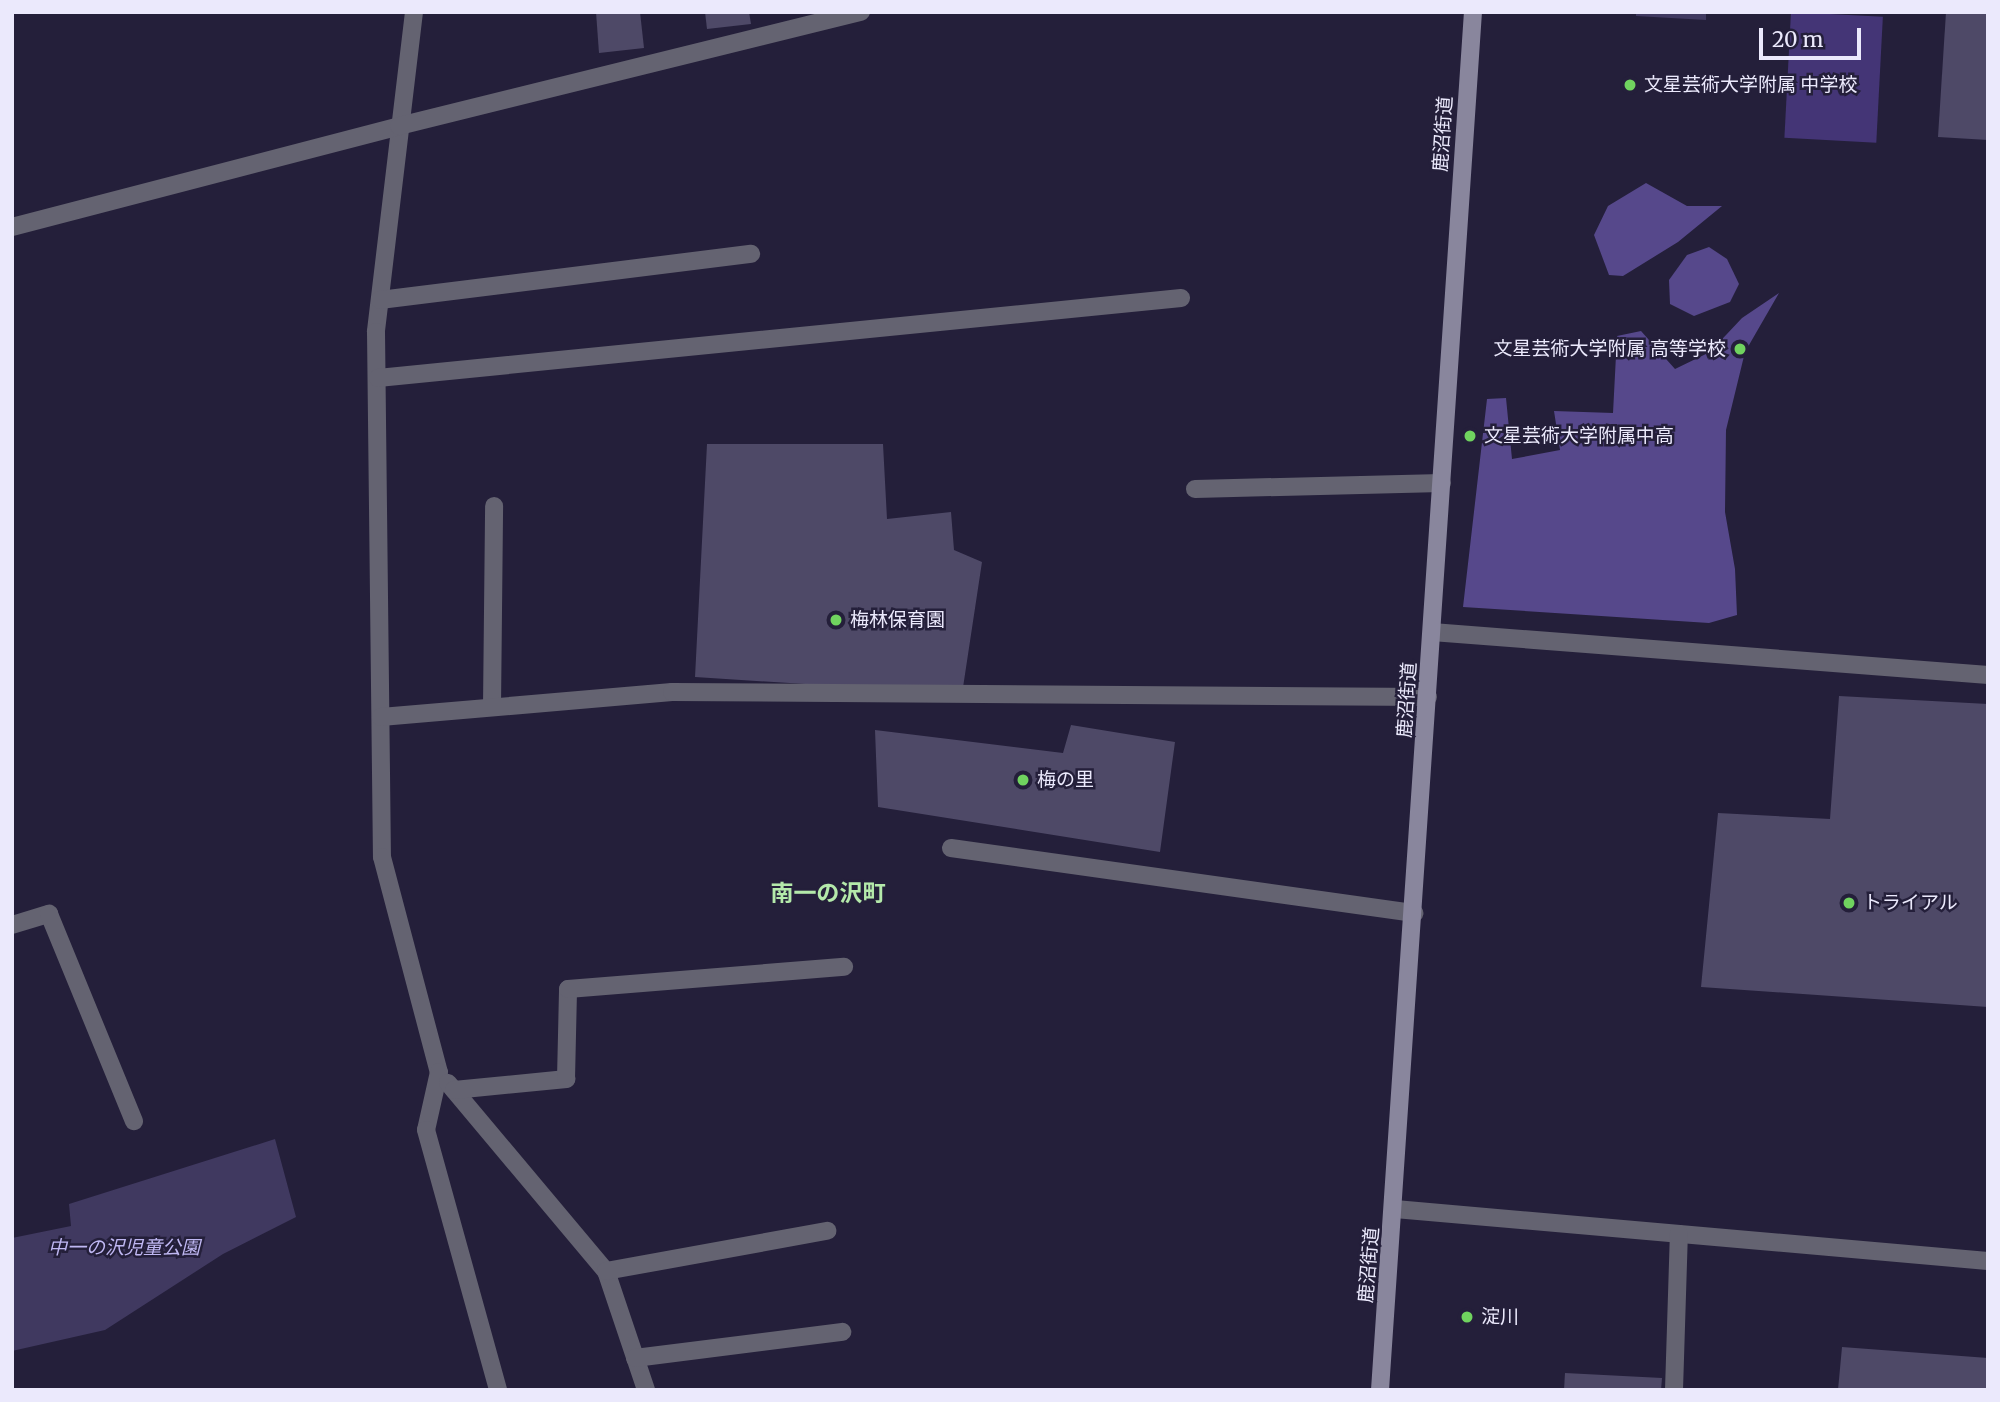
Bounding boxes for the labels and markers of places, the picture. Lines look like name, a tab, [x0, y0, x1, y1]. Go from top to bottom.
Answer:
place label: 文星芸術大学附属 中学校	[1644, 74, 1858, 96]
marker: 文星芸術大学附属 中学校	[1622, 77, 1638, 93]
place label: 文星芸術大学附属 高等学校	[1493, 338, 1726, 360]
marker: 文星芸術大学附属 高等学校	[1732, 341, 1748, 357]
place label: 文星芸術大学附属中高	[1484, 425, 1674, 447]
marker: 文星芸術大学附属中高	[1462, 428, 1478, 444]
place label: 梅林保育園	[850, 609, 945, 631]
marker: 梅林保育園	[828, 612, 844, 628]
place label: 梅の里	[1037, 769, 1094, 791]
marker: 梅の里	[1015, 772, 1031, 788]
place label: トライアル	[1863, 892, 1958, 914]
marker: トライアル	[1841, 895, 1857, 911]
place label: 淀川	[1481, 1306, 1519, 1328]
marker: 淀川	[1459, 1309, 1475, 1325]

